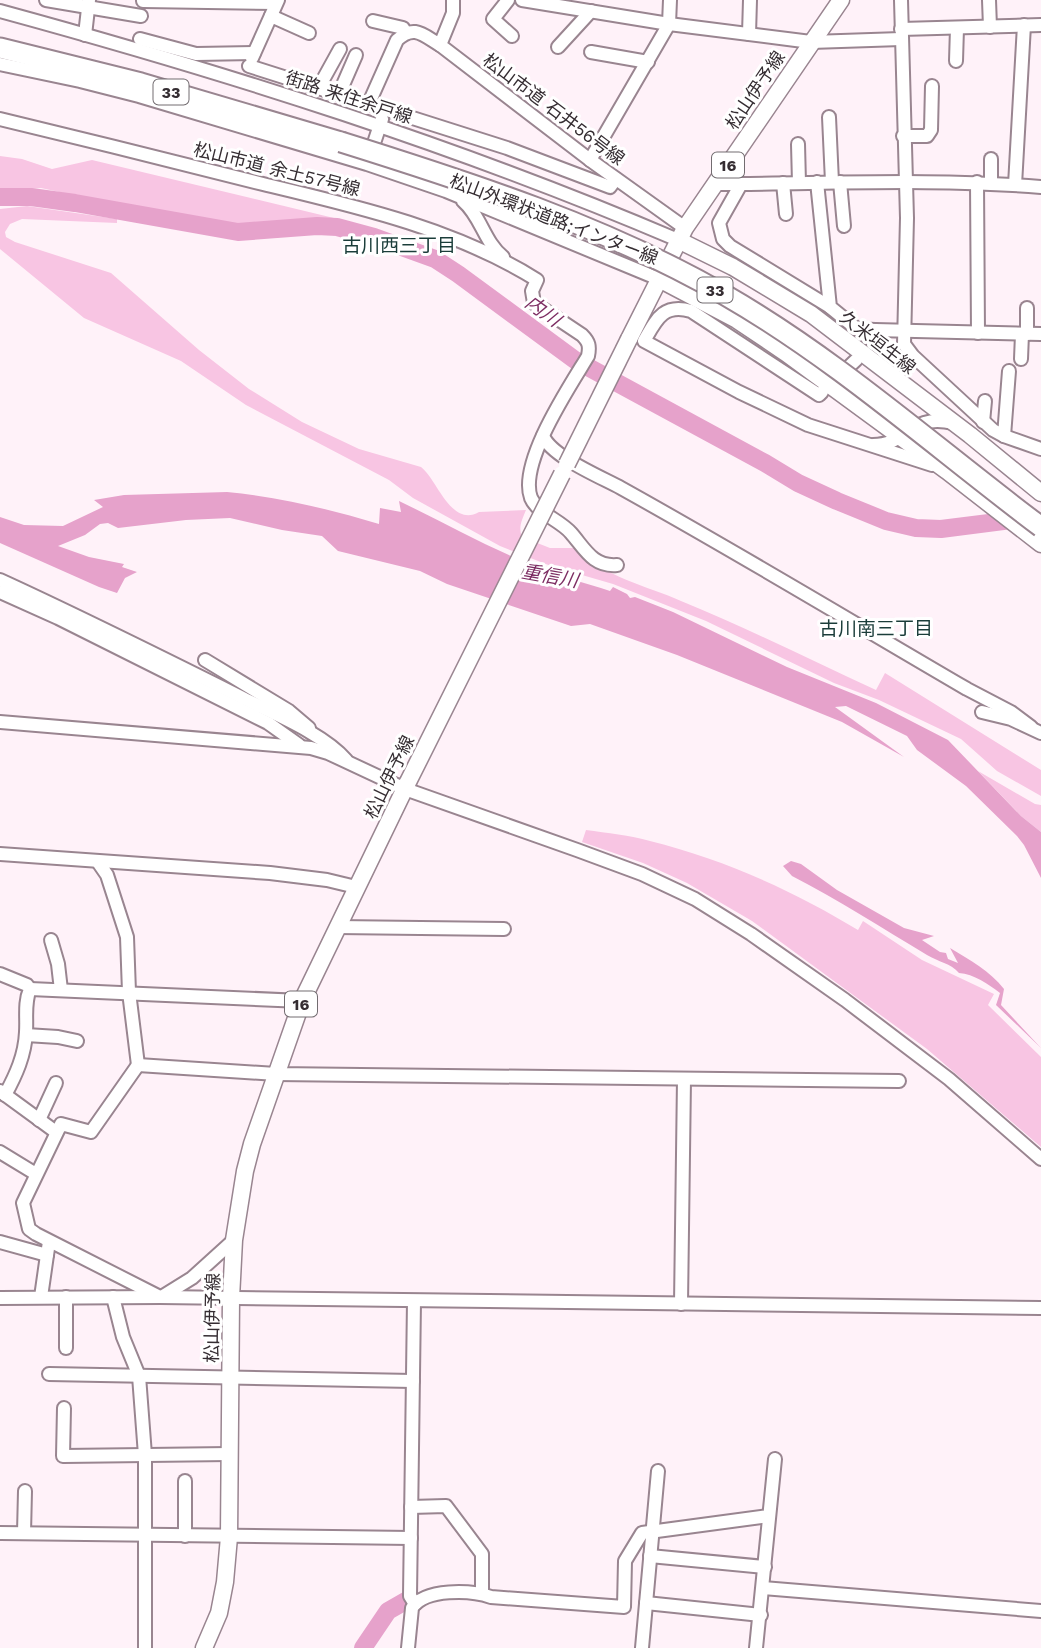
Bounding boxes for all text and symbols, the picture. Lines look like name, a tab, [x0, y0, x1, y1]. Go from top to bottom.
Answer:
street label: 松山伊予線	[721, 47, 789, 133]
street label: 松山市道 石井56号線	[479, 49, 629, 169]
street label: 街路 来住余戸線	[283, 67, 415, 127]
road number: 33	[154, 80, 188, 104]
street label: 松山市道 余土57号線	[192, 138, 362, 200]
road number: 16	[712, 153, 744, 178]
street label: 松山外環状道路;インター線	[447, 170, 661, 268]
district label: 古川西三丁目	[342, 234, 456, 257]
road number: 33	[698, 278, 732, 302]
water label: 内川	[521, 291, 567, 333]
street label: 久米垣生線	[836, 306, 920, 378]
water label: 重信川	[520, 560, 582, 593]
district label: 古川南三丁目	[819, 617, 933, 640]
street label: 松山伊予線	[360, 732, 418, 822]
road number: 16	[285, 992, 317, 1016]
street label: 松山伊予線	[201, 1273, 223, 1363]

